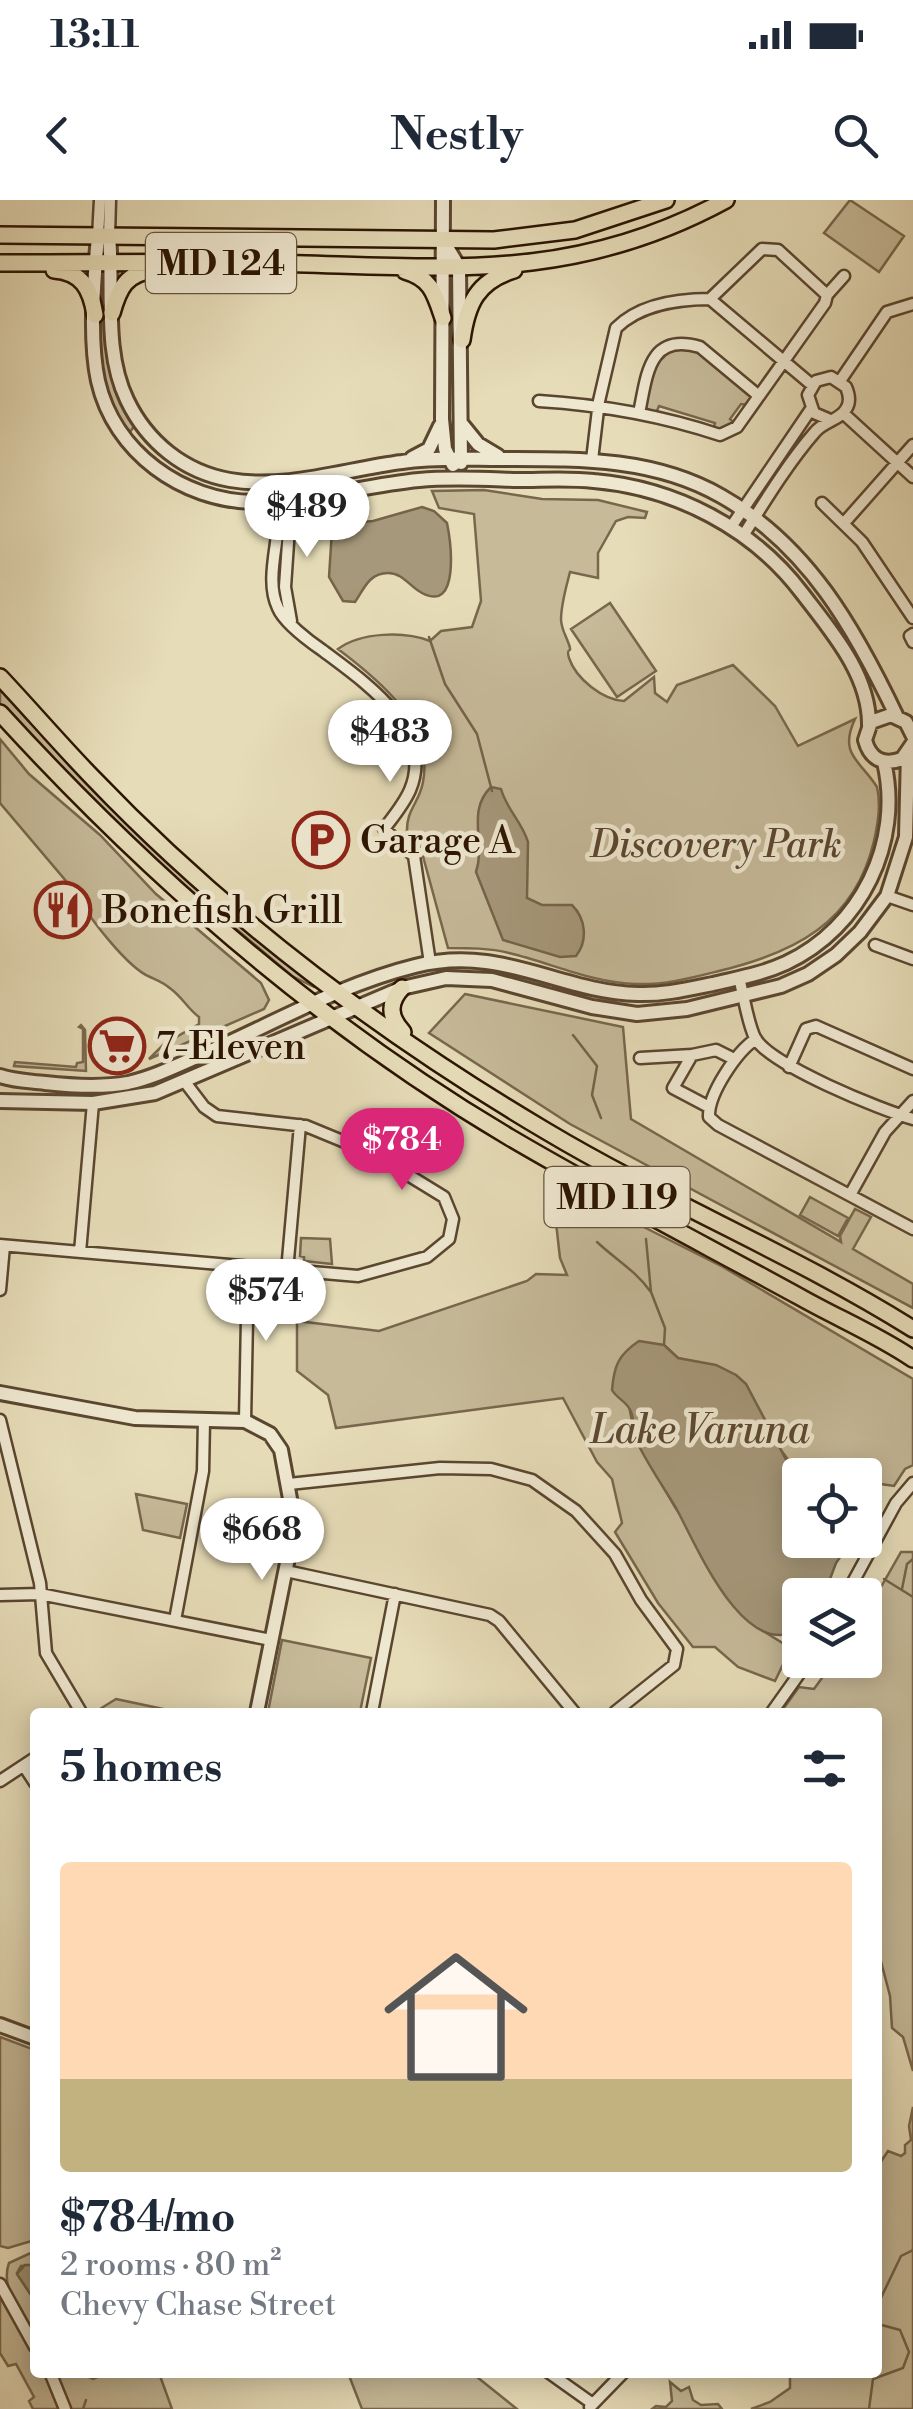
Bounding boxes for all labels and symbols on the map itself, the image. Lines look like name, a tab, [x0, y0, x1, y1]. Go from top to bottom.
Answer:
road number: MD 124	[146, 233, 296, 293]
pin: $489	[248, 475, 366, 560]
pin: $483	[331, 700, 449, 785]
parking icon: Garage A	[291, 810, 351, 870]
place label: Garage A	[360, 818, 516, 865]
park label: Discovery Park	[589, 822, 842, 869]
restaurant icon: Bonefish Grill	[33, 880, 93, 940]
place label: Bonefish Grill	[101, 888, 343, 935]
supermarket icon: 7-Eleven	[87, 1016, 147, 1076]
place label: 7-Eleven	[156, 1024, 306, 1071]
pin: $784	[343, 1108, 461, 1193]
road number: MD 119	[544, 1167, 690, 1227]
pin: $574	[207, 1259, 325, 1344]
water label: Lake Varuna	[589, 1406, 810, 1456]
pin: $668	[203, 1498, 321, 1583]

